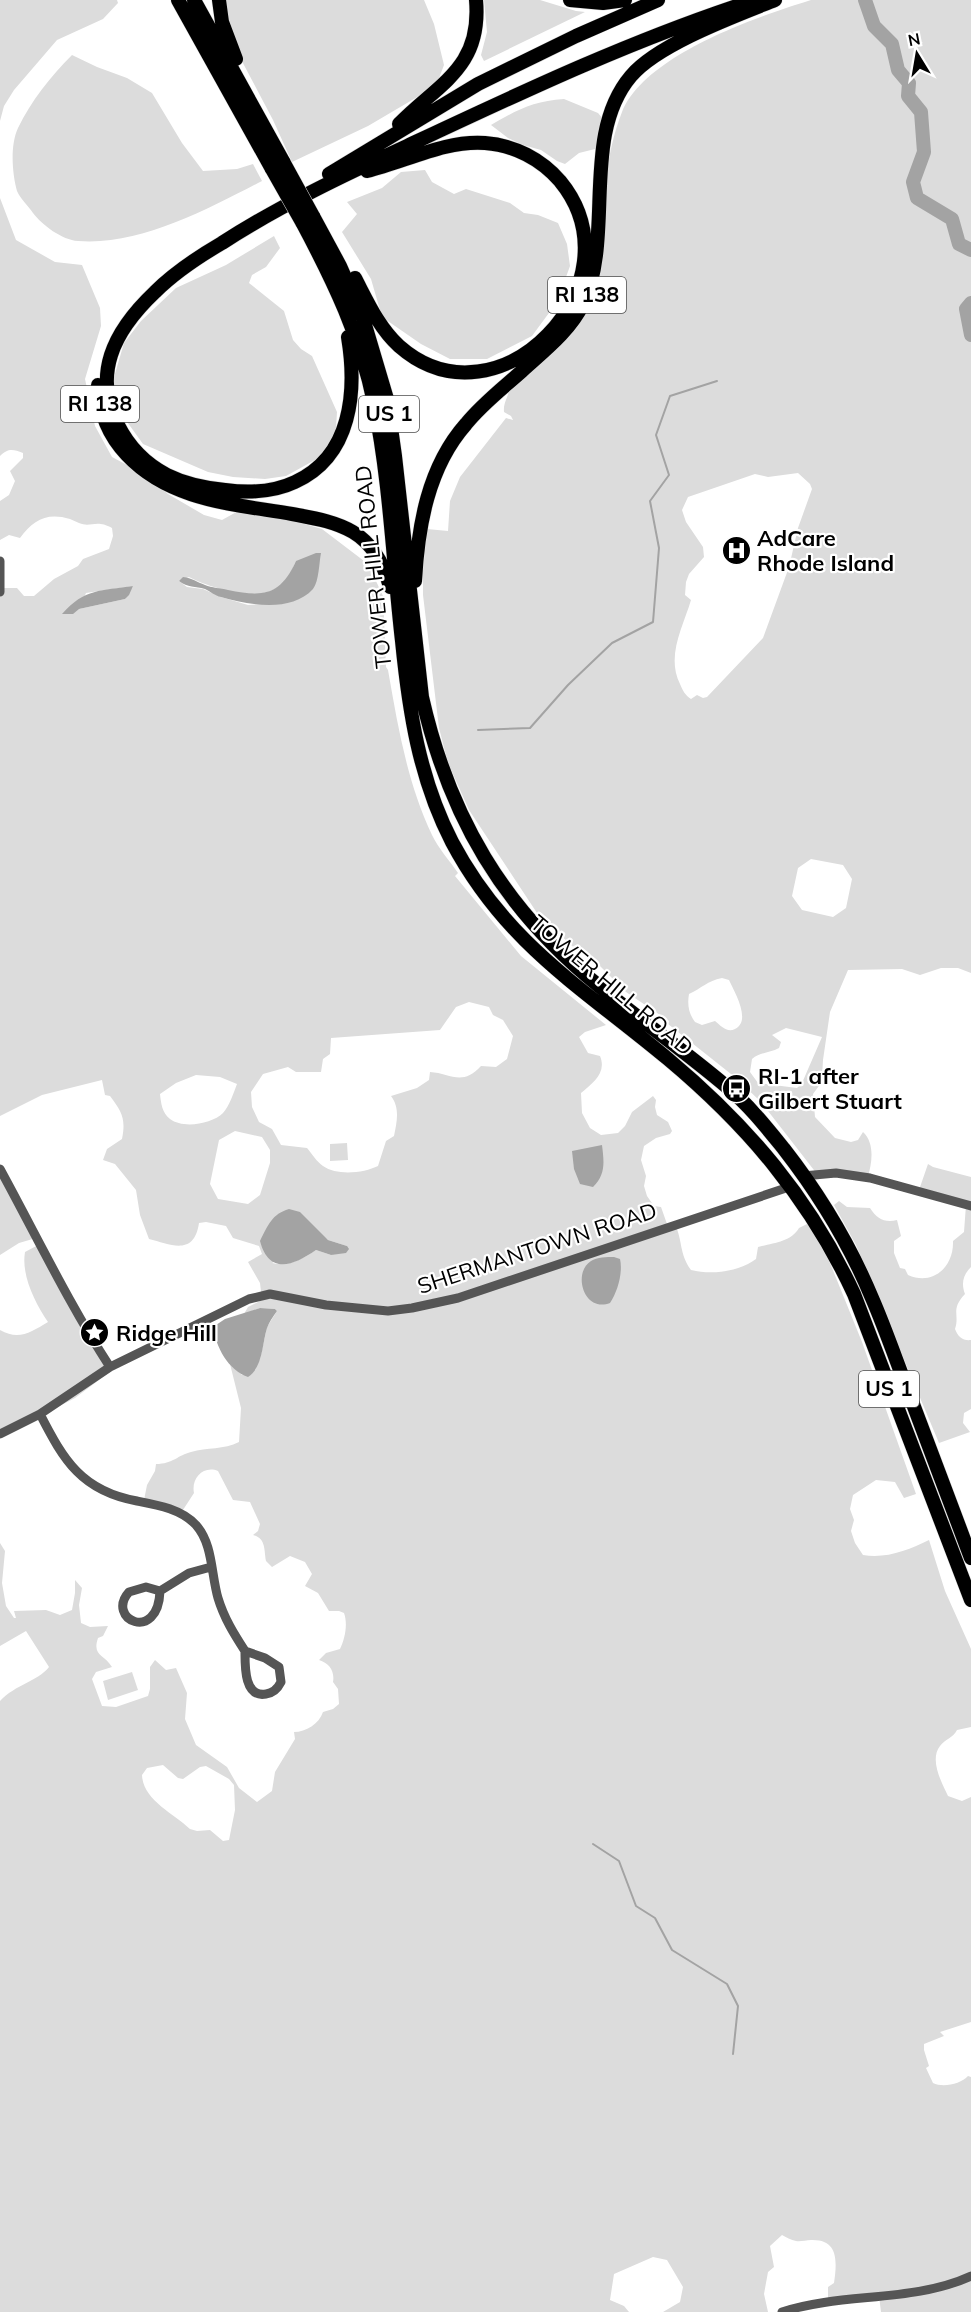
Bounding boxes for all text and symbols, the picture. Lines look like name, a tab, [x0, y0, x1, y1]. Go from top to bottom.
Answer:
north arrow	[887, 24, 947, 84]
text: N	[906, 28, 922, 50]
road number: RI 138	[548, 277, 626, 313]
road number: RI 138	[61, 386, 139, 422]
road number: US 1	[359, 396, 419, 432]
street label: TOWER HILL ROAD	[348, 464, 398, 670]
place label: AdCare Rhode Island	[757, 524, 894, 577]
hospital icon: AdCare Rhode Island	[720, 535, 752, 567]
street label: TOWER HILL ROAD	[525, 909, 699, 1061]
place label: RI-1 after Gilbert Stuart	[758, 1062, 902, 1115]
bus stop icon: RI-1 after Gilbert Stuart	[721, 1073, 753, 1105]
street label: SHERMANTOWN ROAD	[414, 1196, 660, 1300]
place icon: Ridge Hill	[79, 1317, 111, 1349]
place label: Ridge Hill	[116, 1319, 217, 1347]
road number: US 1	[859, 1371, 919, 1407]

